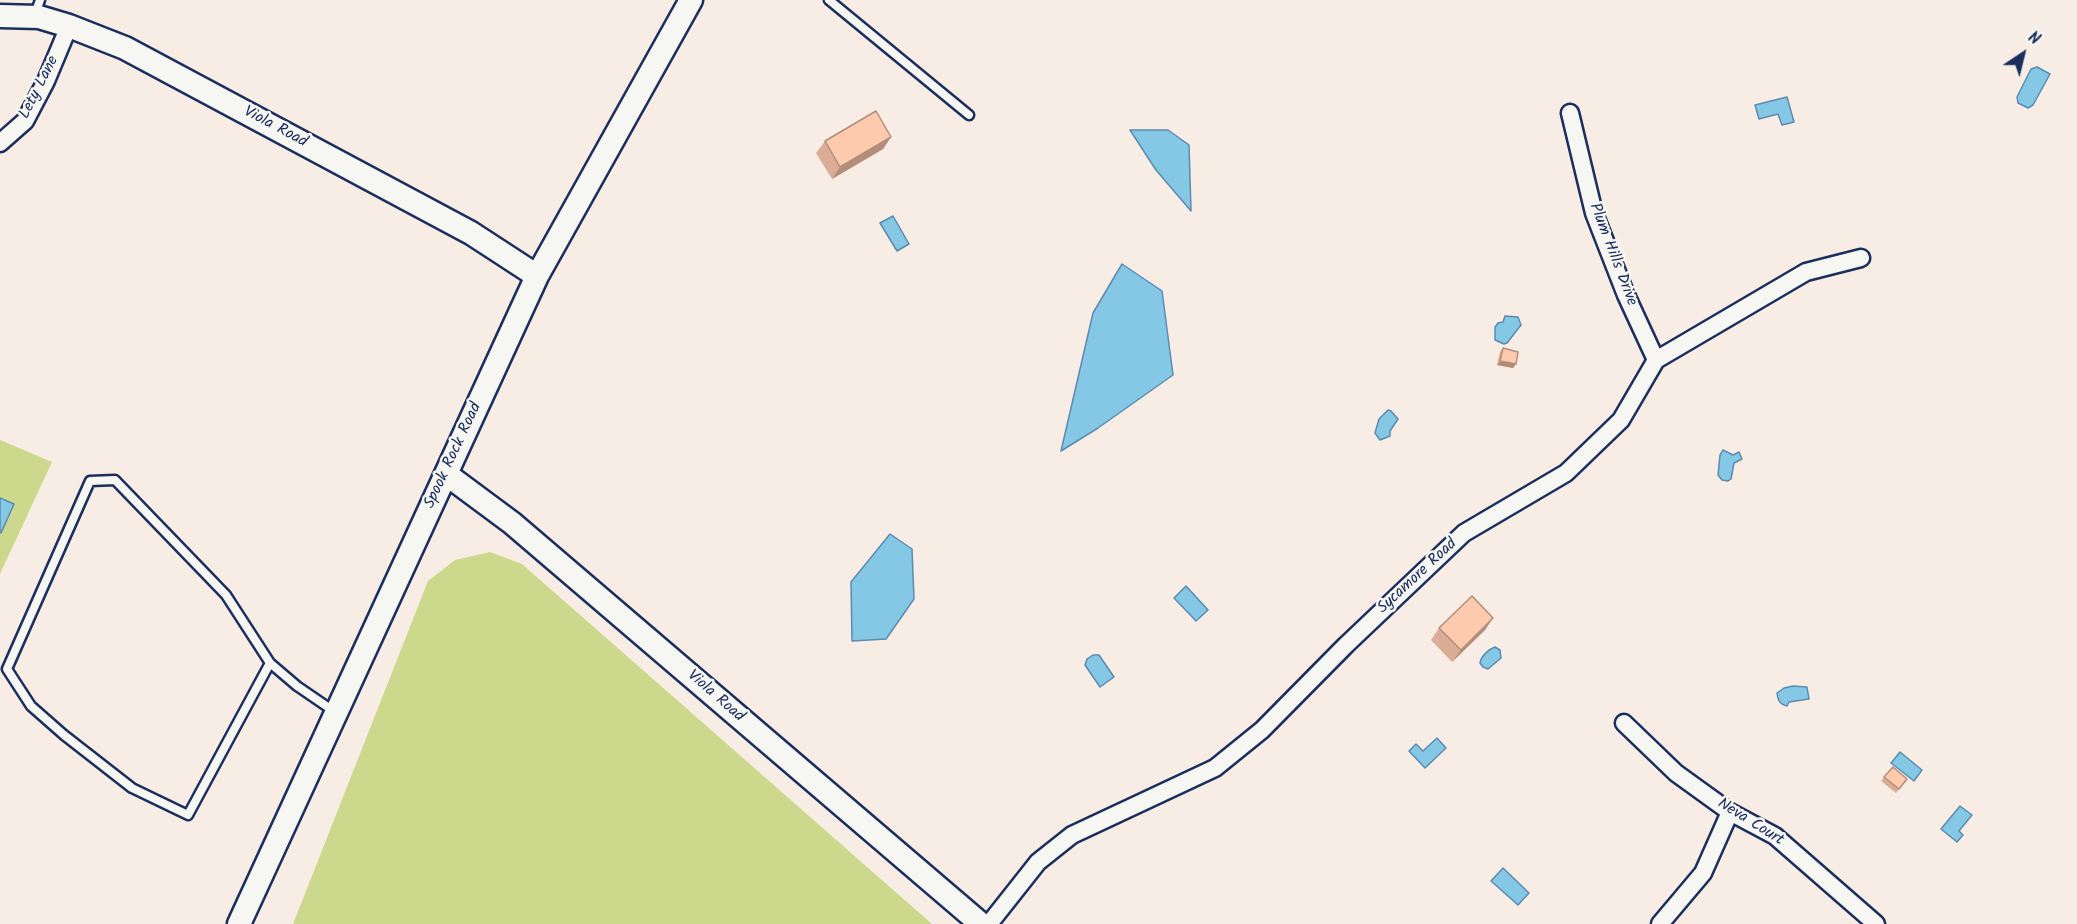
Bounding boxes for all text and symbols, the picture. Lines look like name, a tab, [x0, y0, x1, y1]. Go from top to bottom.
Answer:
north arrow	[1993, 24, 2053, 84]
text: N	[2022, 26, 2045, 52]
street label: Lety Lane	[16, 53, 64, 123]
street label: Viola Road	[240, 103, 310, 153]
street label: Plum Hills Drive	[1584, 201, 1640, 309]
street label: Spook Rock Road	[421, 400, 487, 512]
street label: Sycamore Road	[1374, 535, 1462, 619]
street label: Viola Road	[682, 667, 748, 727]
street label: Neva Court	[1713, 795, 1787, 851]

